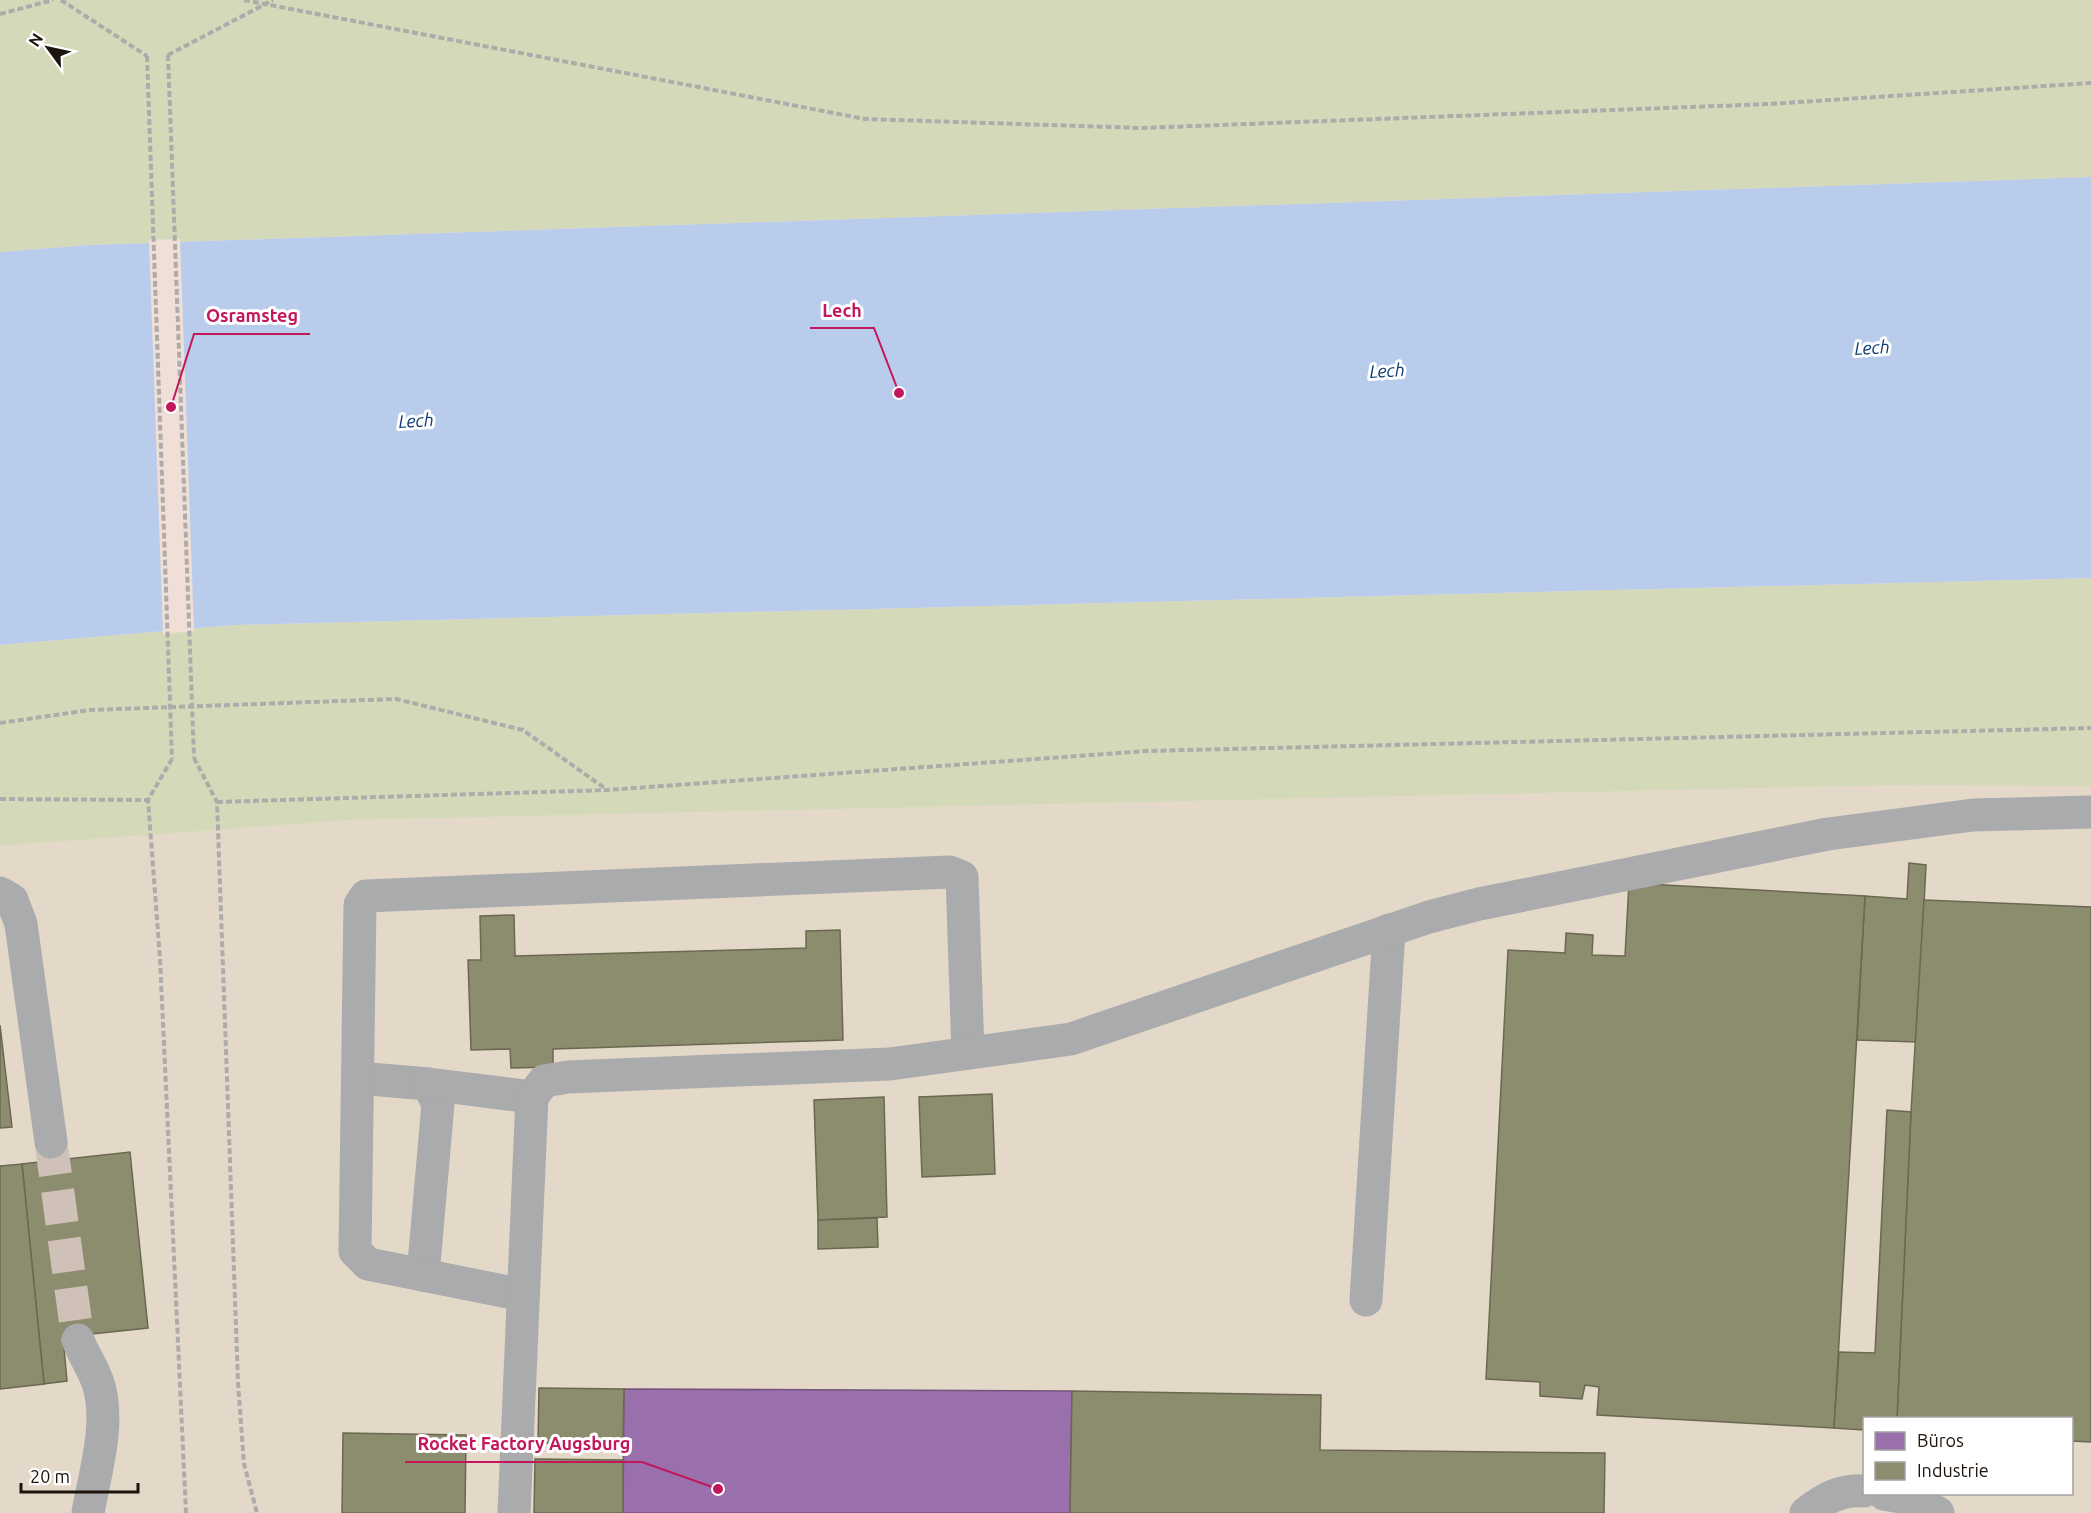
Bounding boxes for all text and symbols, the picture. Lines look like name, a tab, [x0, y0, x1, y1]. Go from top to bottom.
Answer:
north arrow	[18, 18, 78, 78]
text: N	[25, 30, 46, 50]
callout: Lech	[810, 292, 874, 328]
callout: Osramsteg	[194, 298, 310, 334]
text: Lech	[822, 300, 862, 320]
text: Osramsteg	[206, 305, 298, 325]
water label: Lech	[1854, 336, 1890, 358]
water label: Lech	[1369, 359, 1405, 381]
water label: Lech	[398, 409, 434, 431]
legend	[1863, 1417, 2073, 1495]
callout: Rocket Factory Augsburg	[405, 1426, 642, 1462]
text: Büros	[1917, 1430, 1964, 1450]
text: Rocket Factory Augsburg	[418, 1433, 630, 1453]
scale bar	[21, 1456, 138, 1494]
text: Industrie	[1917, 1460, 1989, 1480]
text: 20 m	[30, 1466, 70, 1486]

